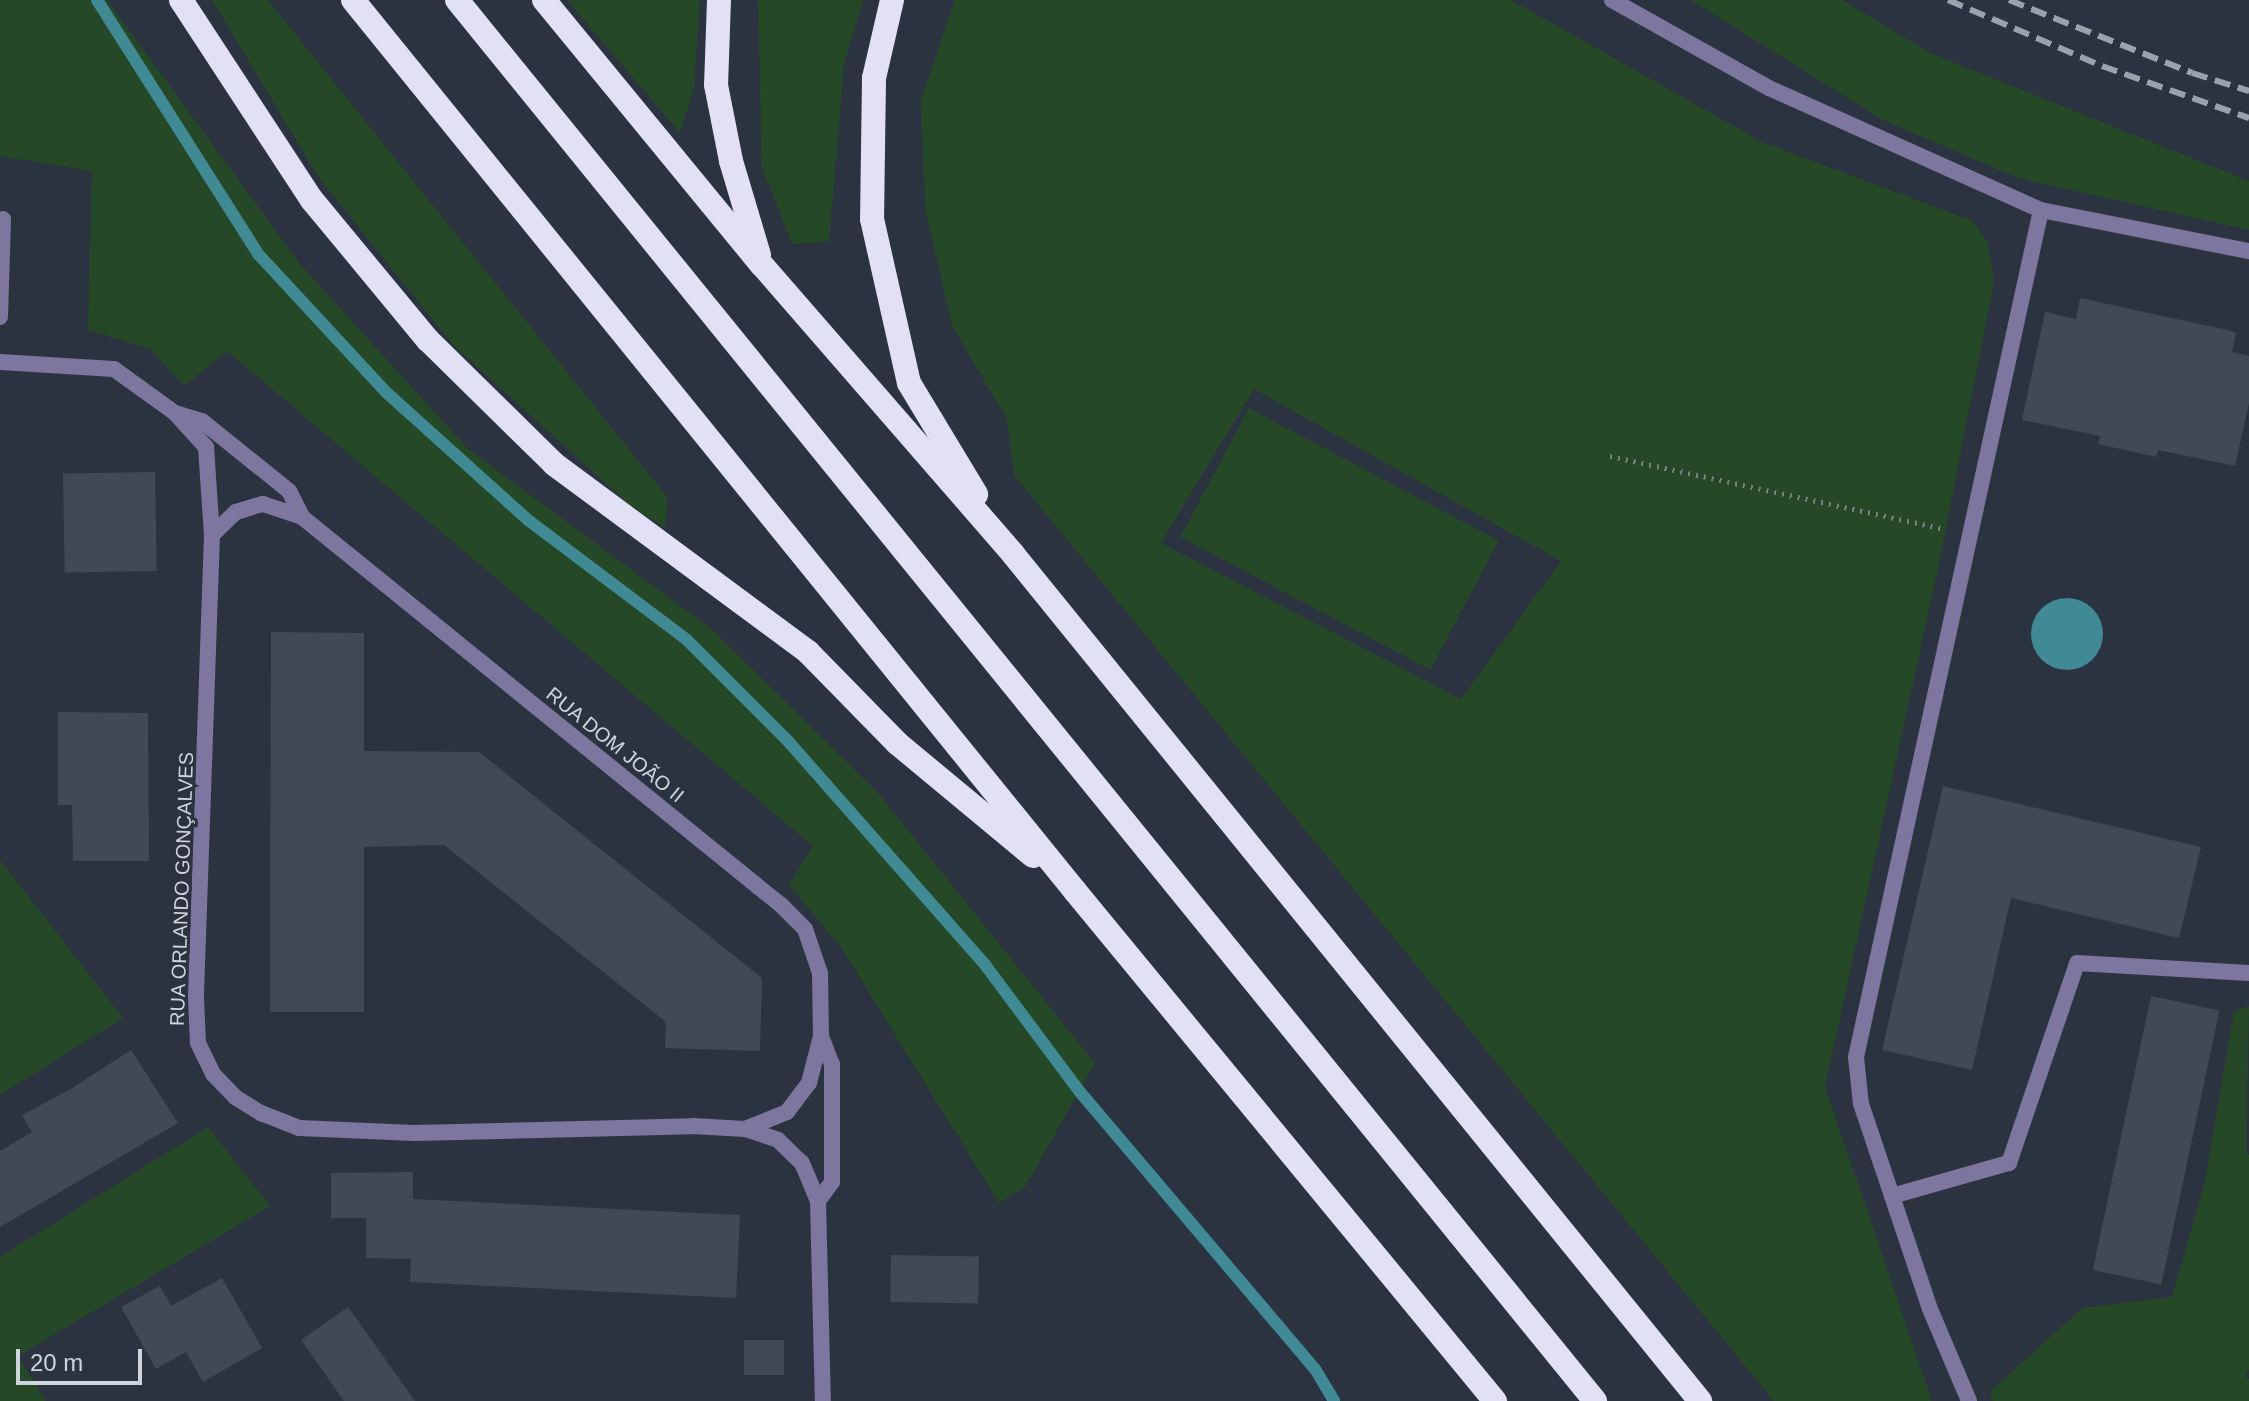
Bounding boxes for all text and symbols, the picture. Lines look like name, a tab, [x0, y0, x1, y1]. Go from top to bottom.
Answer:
street label: RUA DOM JOÃO II	[541, 682, 689, 808]
street label: RUA ORLANDO GONÇALVES	[165, 751, 199, 1027]
scale bar	[20, 1333, 146, 1383]
text: 20 m	[30, 1349, 83, 1376]

